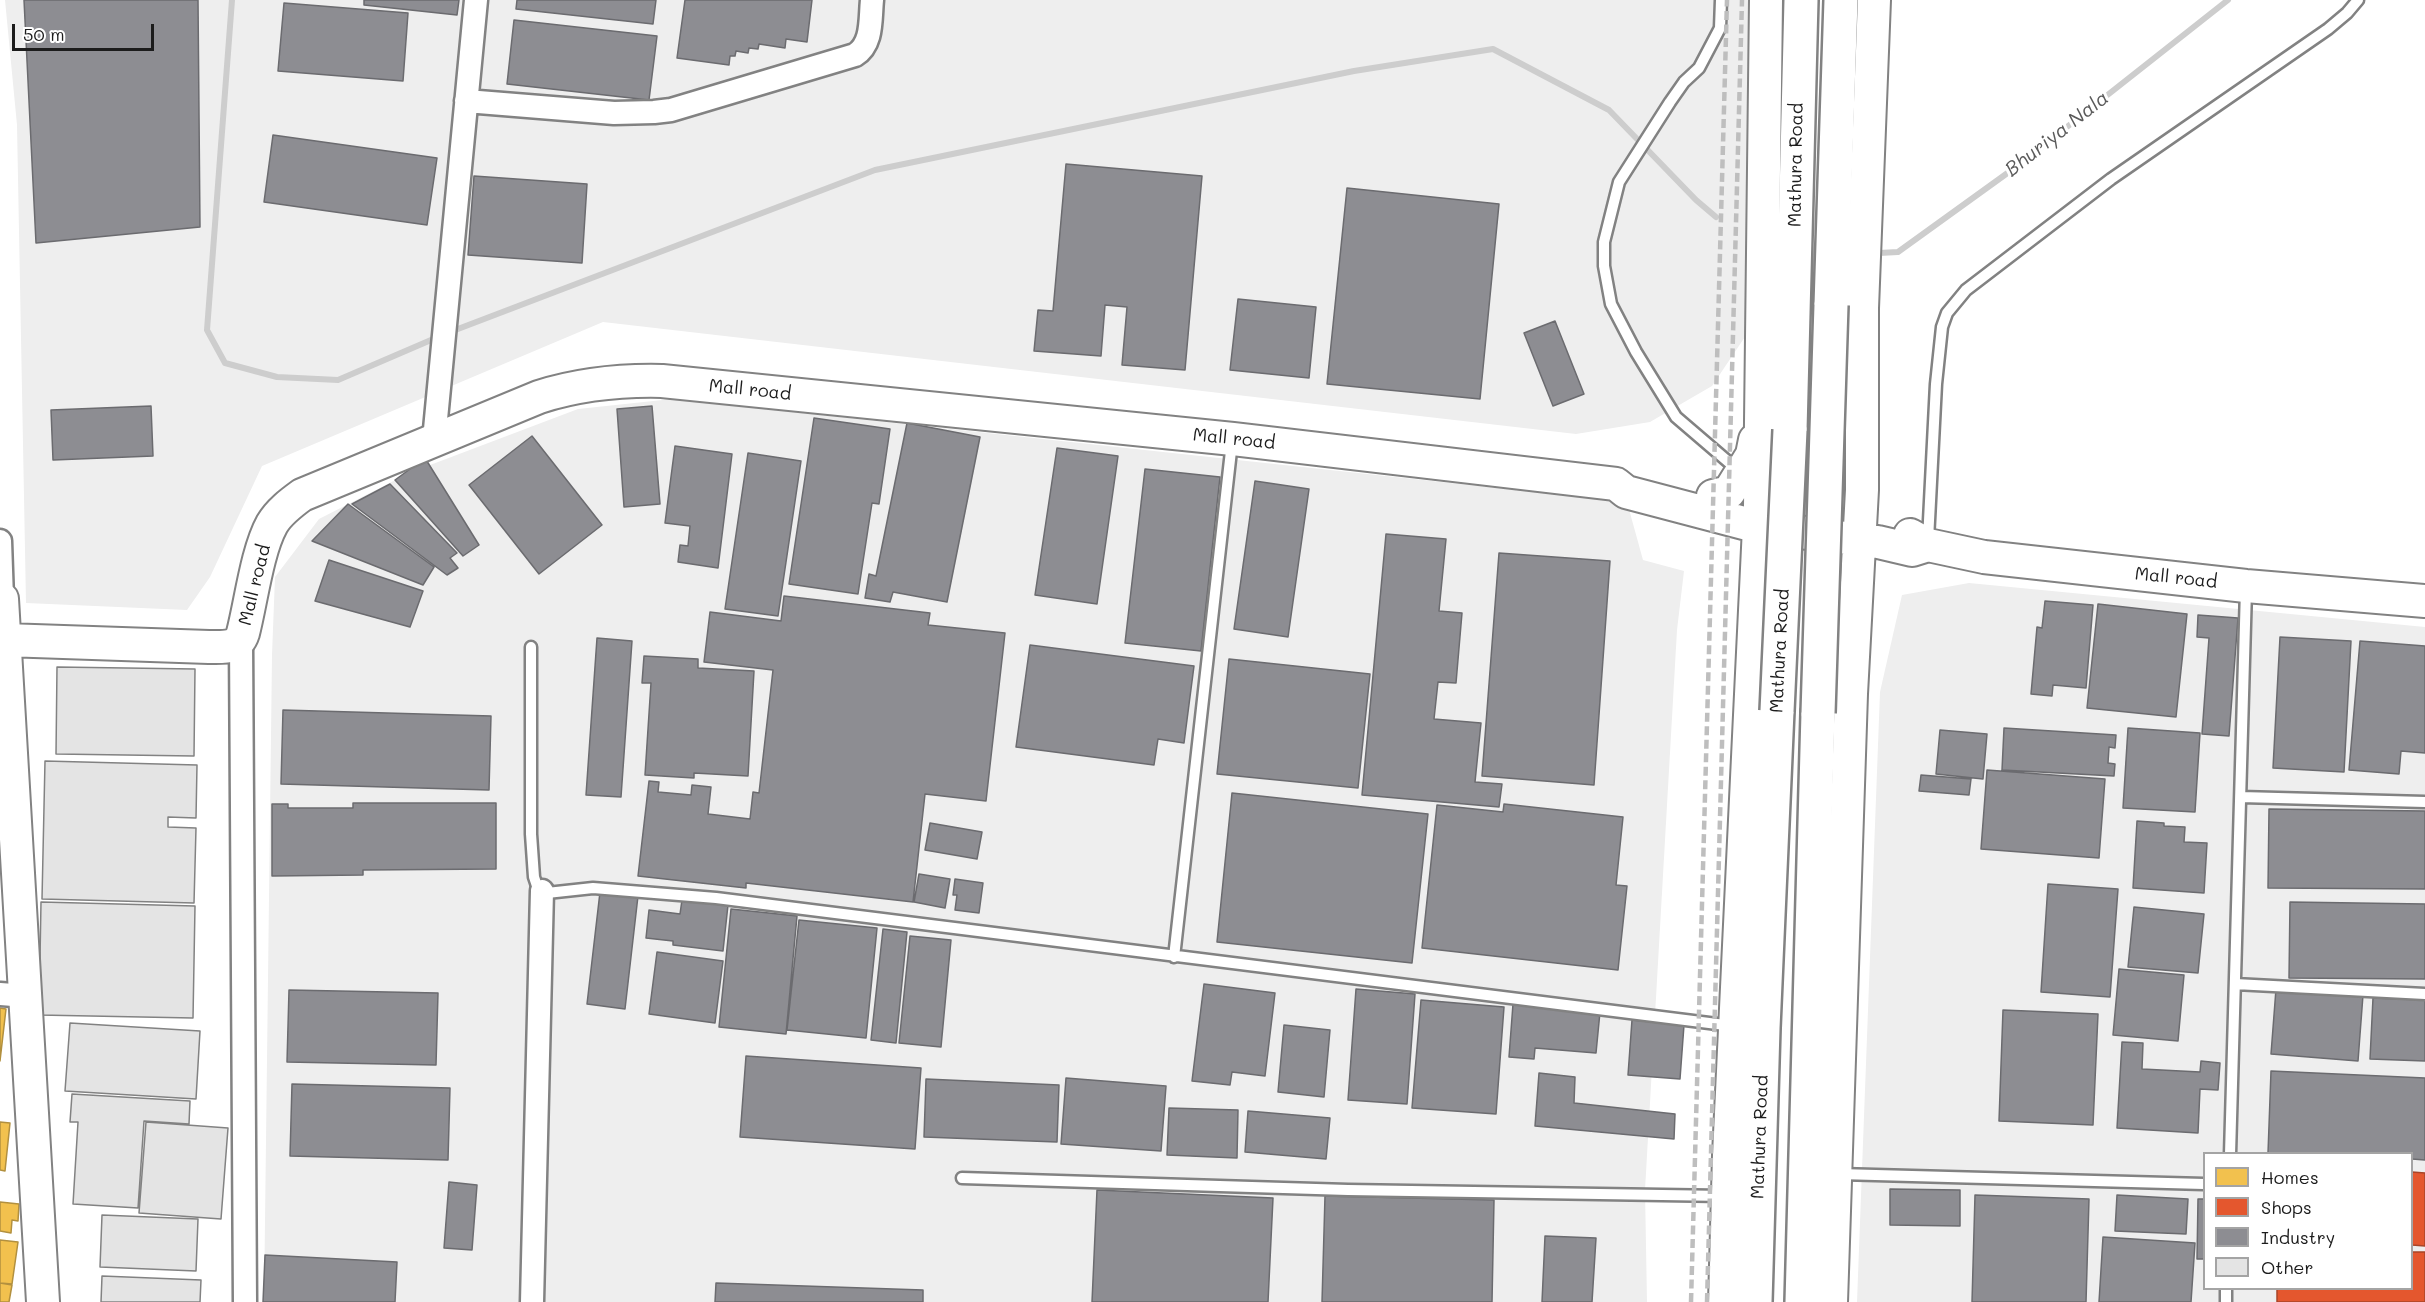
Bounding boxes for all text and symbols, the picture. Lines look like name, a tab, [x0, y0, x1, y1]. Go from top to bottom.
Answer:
scale bar	[15, 12, 158, 50]
text: 50 m	[23, 22, 65, 46]
water label: Bhuriya Nala	[2000, 86, 2114, 182]
street label: Mathura Road	[1784, 103, 1808, 227]
street label: Mall road	[708, 375, 792, 405]
street label: Mall road	[1192, 424, 1276, 454]
street label: Mall road	[235, 542, 275, 628]
street label: Mall road	[2134, 563, 2218, 593]
street label: Mathura Road	[1766, 588, 1794, 714]
street label: Mathura Road	[1747, 1074, 1773, 1200]
legend	[2203, 1152, 2413, 1290]
text: Homes	[2261, 1165, 2319, 1189]
text: Shops	[2261, 1195, 2312, 1219]
text: Industry	[2261, 1225, 2335, 1249]
text: Other	[2261, 1255, 2314, 1279]

